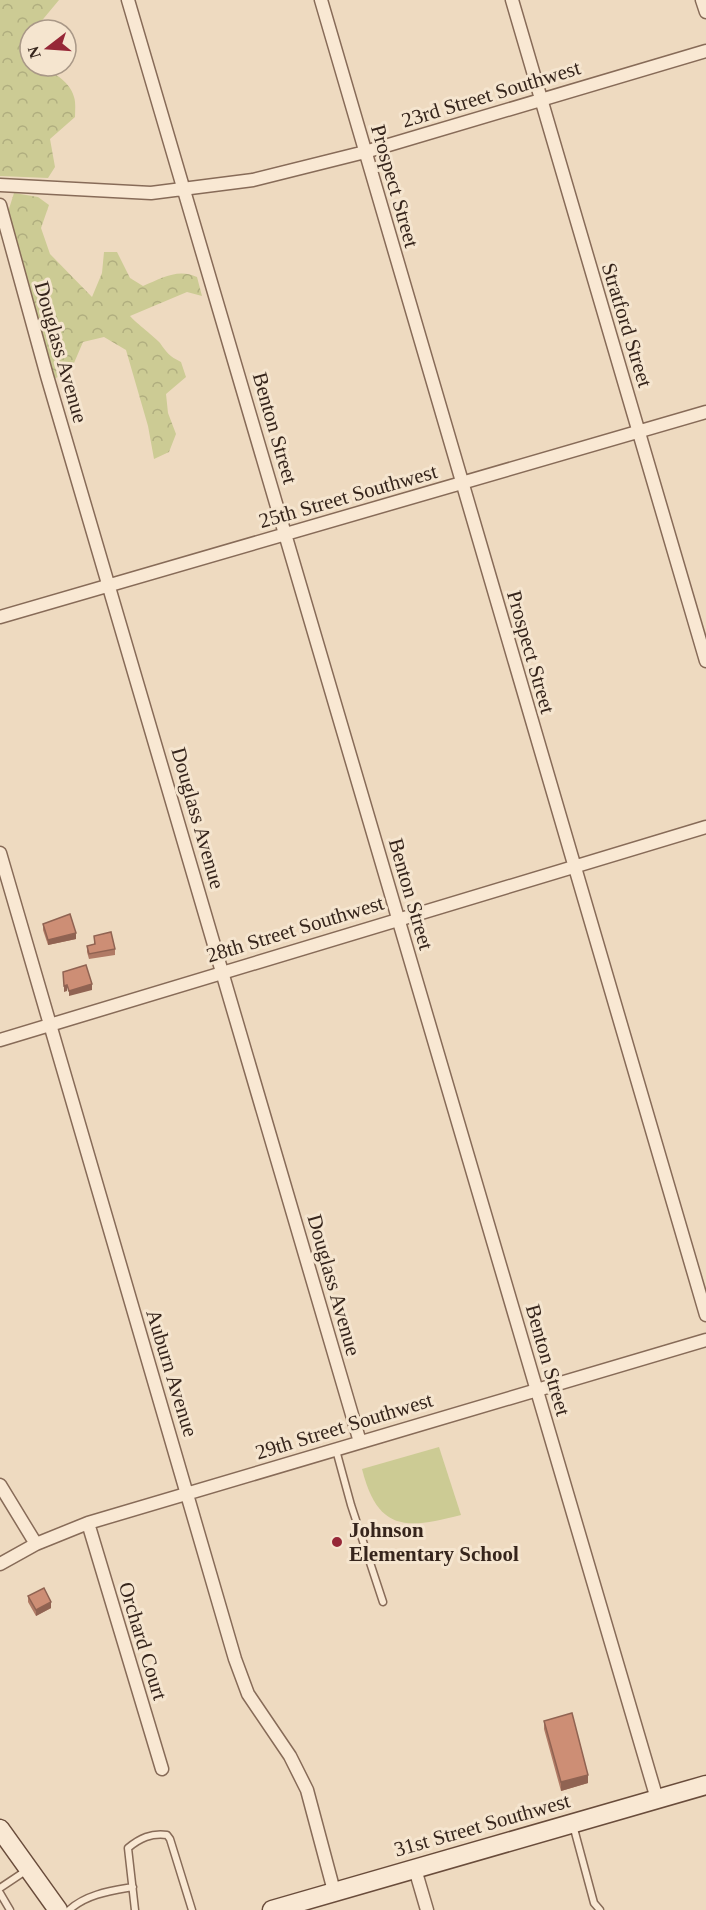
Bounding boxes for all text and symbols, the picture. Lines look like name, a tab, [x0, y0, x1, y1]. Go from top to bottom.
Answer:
north arrow	[18, 18, 78, 78]
text: N	[24, 44, 44, 60]
street label: 23rd Street Southwest	[399, 55, 583, 133]
street label: Prospect Street	[366, 122, 424, 250]
street label: Stratford Street	[597, 260, 657, 390]
street label: Douglass Avenue	[29, 279, 93, 425]
street label: Benton Street	[248, 369, 302, 487]
street label: 25th Street Southwest	[256, 459, 440, 533]
street label: Prospect Street	[502, 588, 560, 716]
street label: Douglass Avenue	[166, 745, 230, 891]
street label: Benton Street	[384, 835, 438, 953]
street label: 28th Street Southwest	[203, 891, 387, 967]
street label: Douglass Avenue	[302, 1212, 366, 1358]
street label: Benton Street	[521, 1301, 575, 1419]
street label: Auburn Avenue	[141, 1306, 203, 1440]
street label: 29th Street Southwest	[252, 1388, 436, 1464]
place label: Johnson Elementary School	[349, 1518, 519, 1566]
marker: Johnson Elementary School	[330, 1535, 344, 1549]
street label: Orchard Court	[114, 1579, 172, 1703]
street label: 31st Street Southwest	[391, 1788, 573, 1862]

